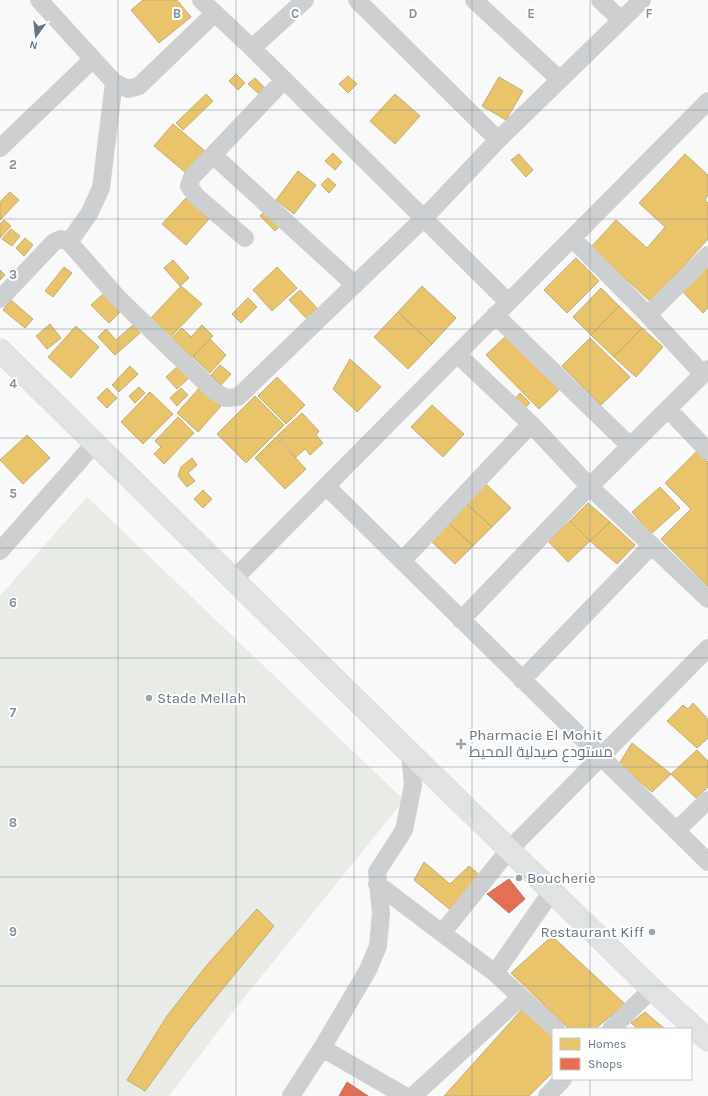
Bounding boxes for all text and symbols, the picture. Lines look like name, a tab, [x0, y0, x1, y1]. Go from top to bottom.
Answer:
text: B	[173, 6, 181, 21]
text: C	[291, 6, 299, 21]
text: D	[409, 6, 418, 21]
text: E	[527, 6, 535, 21]
text: F	[645, 6, 653, 21]
north arrow	[16, 16, 56, 56]
text: N	[28, 38, 39, 52]
text: 2	[9, 157, 17, 172]
text: 3	[9, 267, 17, 282]
text: 4	[9, 376, 17, 391]
text: 5	[9, 486, 17, 501]
text: 6	[9, 595, 17, 610]
place label: Stade Mellah	[157, 689, 246, 707]
marker: Stade Mellah	[144, 693, 154, 703]
text: 7	[10, 705, 17, 720]
place label: Pharmacie El Mohit مستودع صيدلية المحيط	[469, 726, 613, 763]
marker: Pharmacie El Mohit مستودع صيدلية المحيط	[456, 739, 466, 749]
text: 8	[9, 815, 17, 830]
place label: Boucherie	[527, 869, 596, 887]
marker: Boucherie	[514, 873, 524, 883]
place label: Restaurant Kiff	[540, 923, 645, 941]
text: 9	[9, 924, 17, 939]
marker: Restaurant Kiff	[647, 927, 657, 937]
legend	[552, 1028, 692, 1080]
text: Homes	[588, 1037, 626, 1051]
text: Shops	[588, 1057, 622, 1071]

